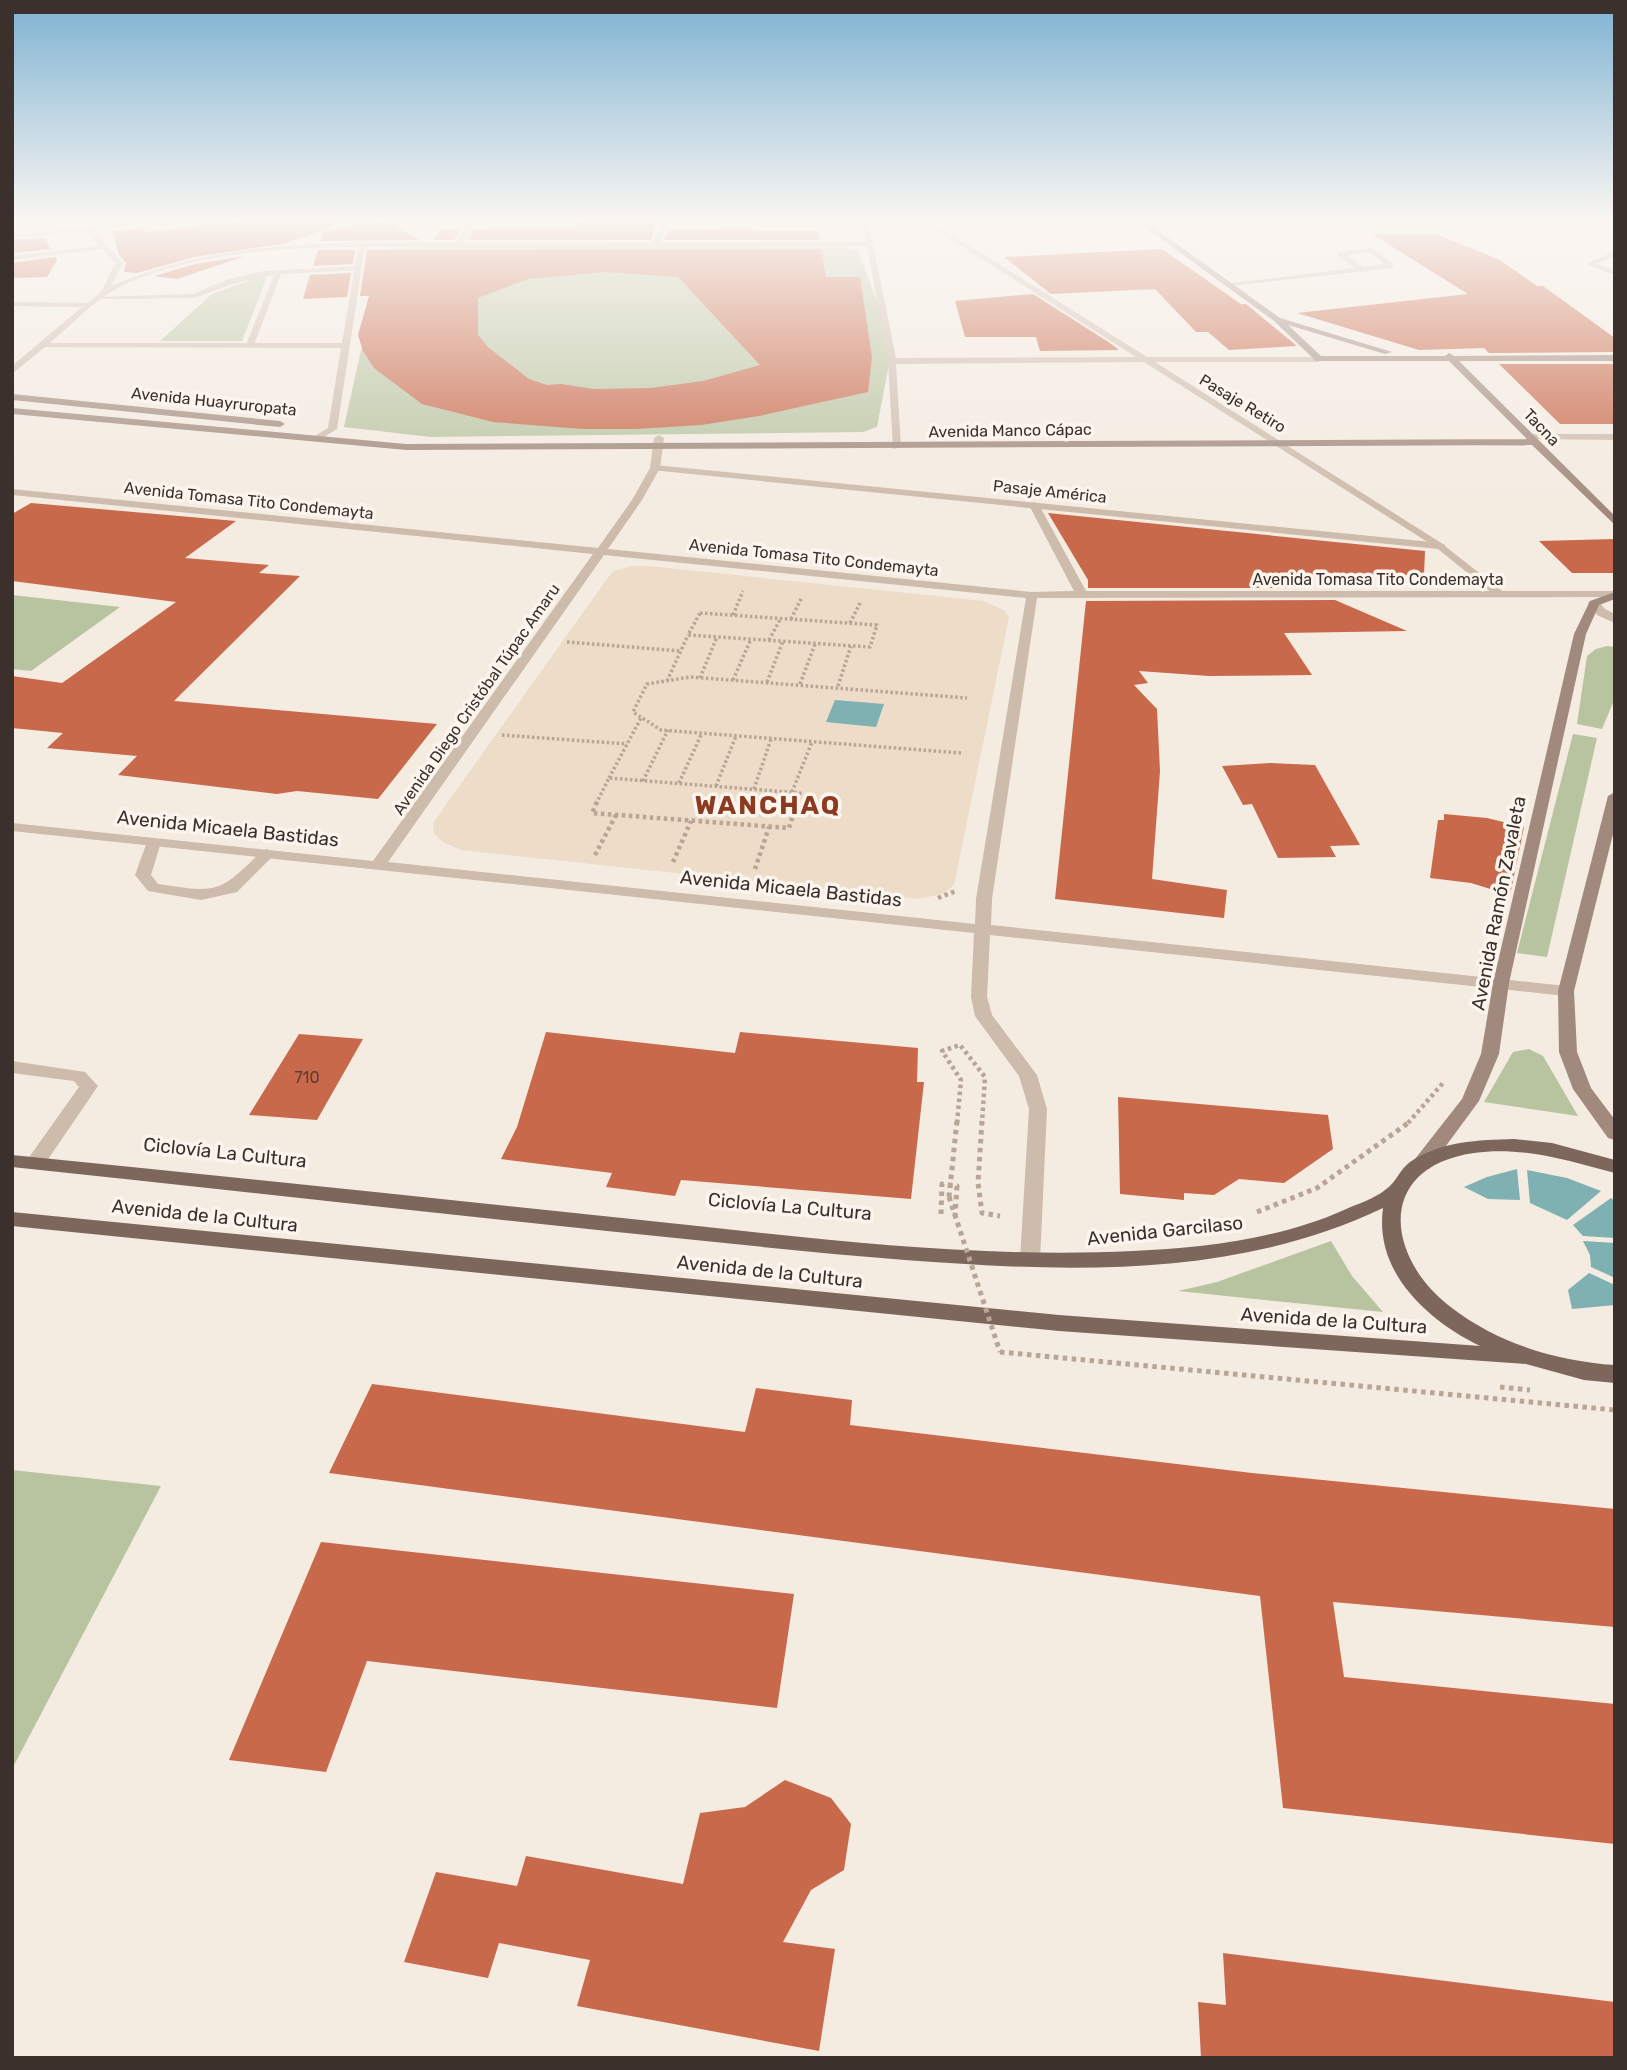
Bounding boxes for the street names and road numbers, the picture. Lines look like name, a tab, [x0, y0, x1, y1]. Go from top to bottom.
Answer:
street label: Pasaje Retiro	[1196, 370, 1289, 437]
street label: Avenida Huayruropata	[130, 383, 298, 420]
street label: Tacna	[1520, 405, 1564, 450]
street label: Avenida Manco Cápac	[928, 420, 1092, 441]
street label: Pasaje América	[992, 476, 1108, 507]
street label: Avenida Tomasa Tito Condemayta	[123, 478, 375, 523]
street label: Avenida Tomasa Tito Condemayta	[688, 535, 940, 580]
street label: Avenida Tomasa Tito Condemayta	[1253, 570, 1503, 589]
street label: Avenida Diego Cristóbal Túpac Amaru	[389, 580, 564, 819]
street label: Avenida Ramón Zavaleta	[1466, 794, 1531, 1012]
street label: Avenida Micaela Bastidas	[116, 805, 340, 852]
street label: Avenida Micaela Bastidas	[679, 865, 903, 912]
street label: Ciclovía La Cultura	[142, 1132, 308, 1173]
street label: Ciclovía La Cultura	[707, 1188, 873, 1225]
street label: Avenida de la Cultura	[111, 1194, 299, 1237]
street label: Avenida Garcilaso	[1086, 1211, 1244, 1250]
street label: Avenida de la Cultura	[676, 1250, 864, 1293]
street label: Avenida de la Cultura	[1240, 1303, 1428, 1338]

